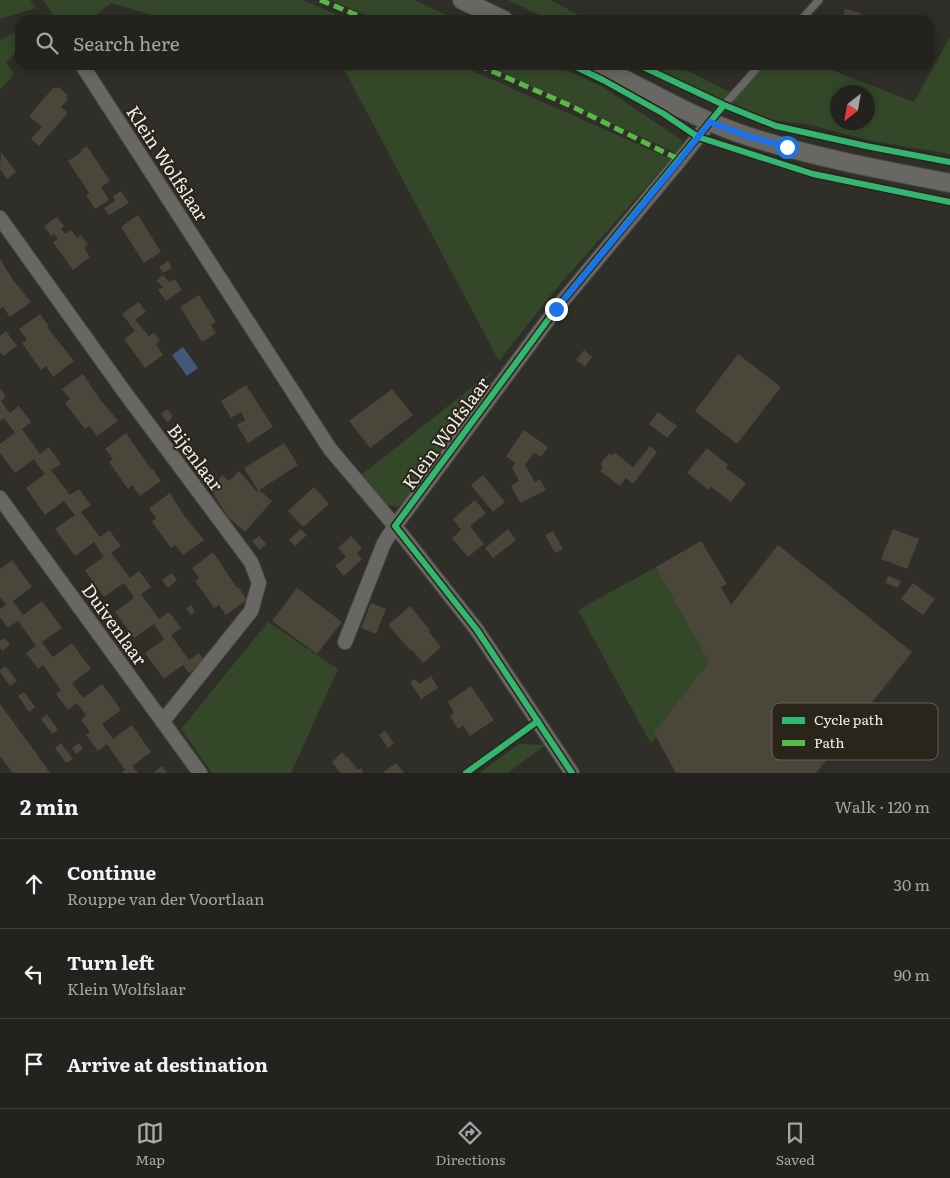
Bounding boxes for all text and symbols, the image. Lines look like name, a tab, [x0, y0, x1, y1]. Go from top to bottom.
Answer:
search box	[15, 15, 935, 70]
icon: search	[33, 29, 61, 57]
text: Search here	[73, 29, 180, 57]
north arrow	[830, 85, 875, 130]
street label: Klein Wolfslaar	[120, 100, 216, 227]
route start	[776, 136, 799, 159]
route end	[545, 298, 568, 321]
street label: Klein Wolfslaar	[395, 371, 495, 495]
street label: Bijenlaar	[162, 418, 231, 497]
street label: Duivenlaar	[76, 577, 154, 671]
legend	[772, 703, 938, 760]
text: Cycle path	[814, 709, 883, 729]
text: Path	[814, 732, 844, 752]
text: 2 min	[20, 790, 79, 821]
text: Walk · 120 m	[835, 794, 930, 818]
text: Continue	[67, 858, 156, 886]
icon: ahead	[20, 870, 48, 898]
text: 30 m	[893, 872, 930, 896]
text: Rouppe van der Voortlaan	[67, 886, 265, 910]
text: Turn left	[67, 948, 154, 976]
icon: left	[20, 960, 48, 988]
text: 90 m	[894, 962, 930, 986]
text: Klein Wolfslaar	[67, 976, 186, 1000]
icon: arrive	[20, 1050, 48, 1078]
text: Arrive at destination	[67, 1050, 268, 1078]
tab: Map	[135, 1119, 165, 1169]
tab: Directions	[435, 1119, 505, 1169]
tab: Saved	[776, 1119, 815, 1169]

